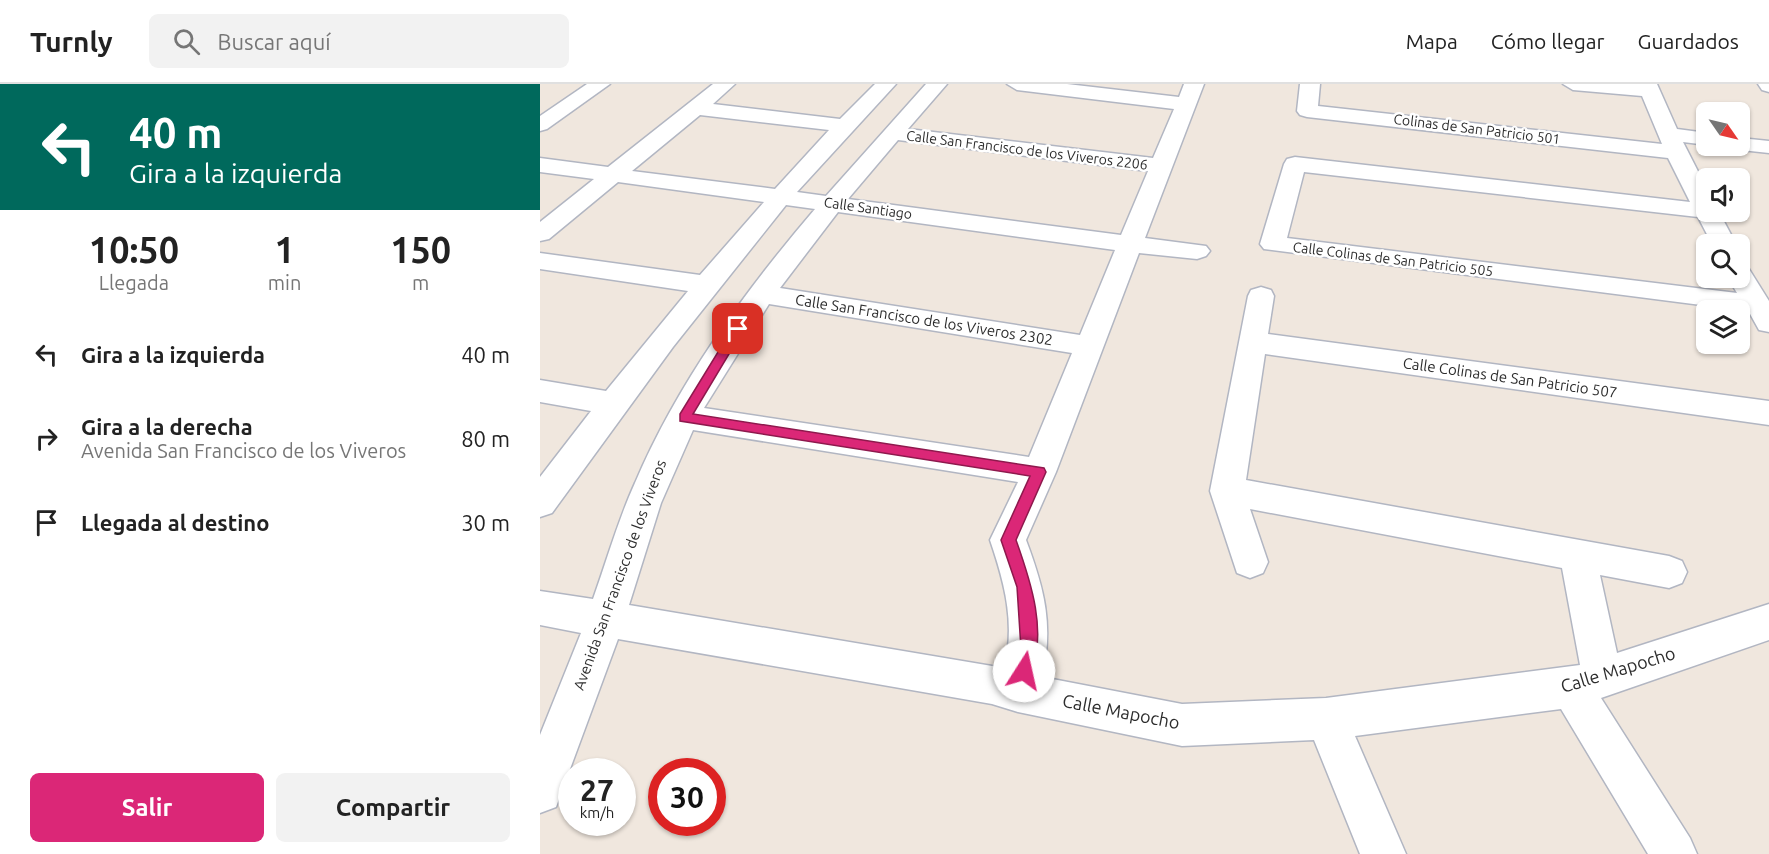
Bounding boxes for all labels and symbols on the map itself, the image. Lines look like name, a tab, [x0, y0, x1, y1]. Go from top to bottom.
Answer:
north arrow	[1696, 102, 1750, 156]
street label: Colinas de San Patricio 501	[1393, 111, 1561, 147]
street label: Calle San Francisco de los Viveros 2206	[905, 127, 1149, 173]
street label: Calle Santiago	[823, 194, 913, 222]
street label: Calle Colinas de San Patricio 505	[1292, 239, 1494, 279]
street label: Calle San Francisco de los Viveros 2302	[794, 291, 1054, 348]
pin	[712, 303, 763, 354]
street label: Calle Colinas de San Patricio 507	[1402, 354, 1618, 401]
street label: Avenida San Francisco de los Viveros	[570, 457, 669, 692]
position arrow	[992, 639, 1056, 703]
street label: Calle Mapocho	[1558, 642, 1678, 696]
street label: Calle Mapocho	[1061, 690, 1181, 732]
speed limit sign: 30	[648, 758, 726, 836]

